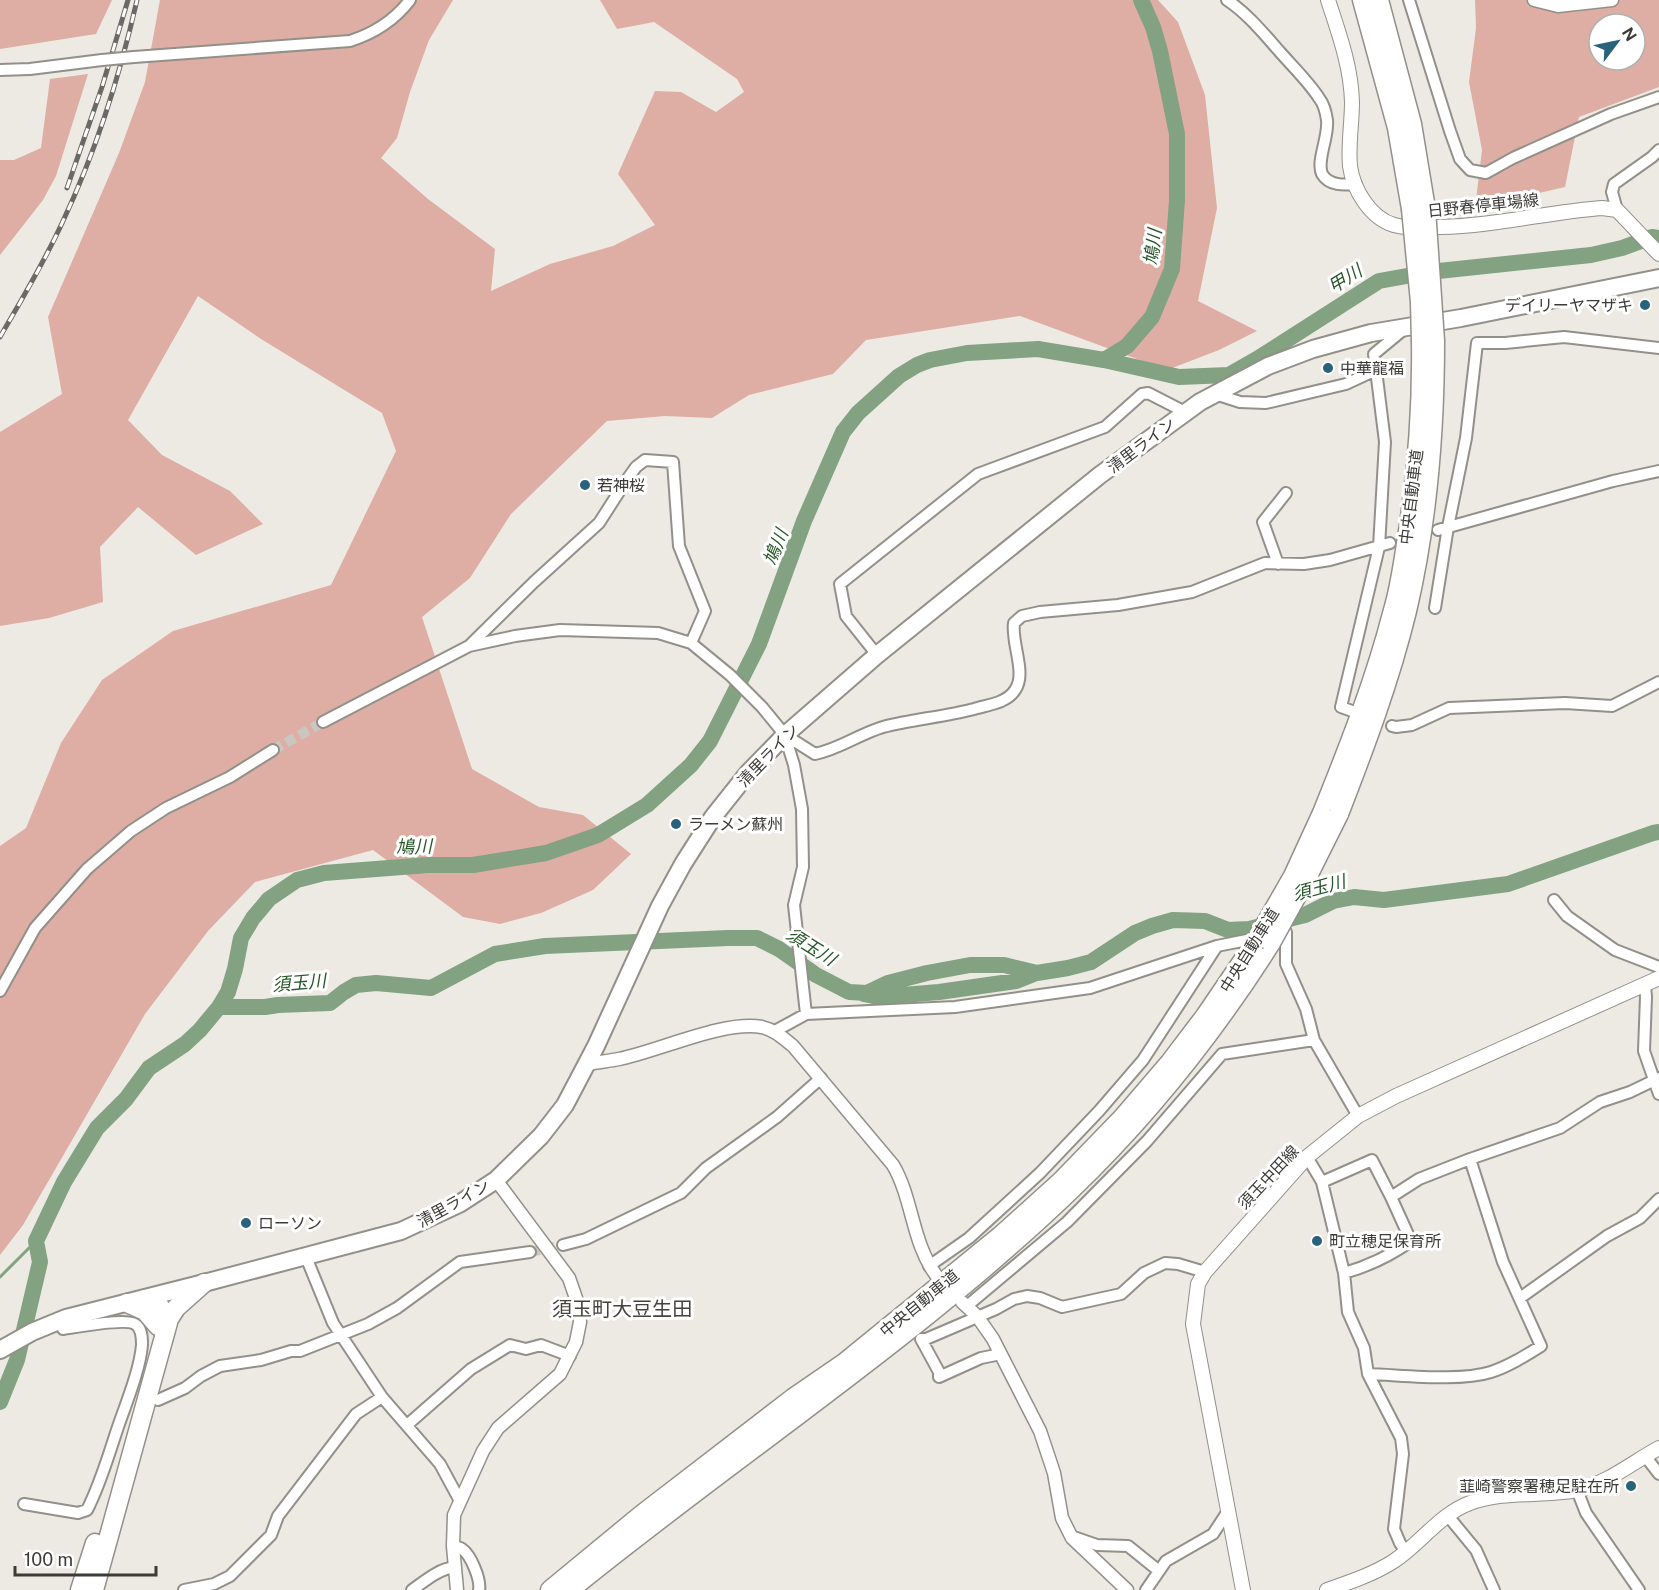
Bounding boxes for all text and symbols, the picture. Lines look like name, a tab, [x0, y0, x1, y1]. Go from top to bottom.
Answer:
north arrow	[1587, 12, 1647, 72]
text: N	[1618, 24, 1641, 45]
street label: 日野春停車場線	[1426, 190, 1540, 221]
water label: 鳩川	[1140, 226, 1165, 266]
water label: 甲川	[1324, 259, 1367, 297]
place label: デイリーヤマザキ	[1505, 296, 1633, 315]
marker: デイリーヤマザキ	[1638, 298, 1652, 312]
place label: 中華龍福	[1340, 359, 1404, 378]
marker: 中華龍福	[1321, 361, 1335, 375]
street label: 清里ライン	[1104, 414, 1179, 477]
street label: 中央自動車道	[1396, 448, 1427, 546]
place label: 若神桜	[597, 476, 645, 495]
marker: 若神桜	[578, 478, 592, 492]
water label: 鳩川	[759, 524, 793, 567]
street label: 清里ライン	[734, 720, 803, 791]
place label: ラーメン蘇州	[688, 815, 783, 834]
marker: ラーメン蘇州	[669, 817, 683, 831]
water label: 鳩川	[396, 835, 434, 858]
water label: 須玉川	[1290, 870, 1350, 905]
street label: 中央自動車道	[1216, 905, 1283, 996]
water label: 須玉川	[783, 923, 841, 971]
water label: 須玉川	[271, 970, 329, 995]
street label: 須玉中田線	[1234, 1142, 1303, 1213]
street label: 清里ライン	[414, 1176, 493, 1231]
place label: ローソン	[258, 1214, 322, 1233]
marker: ローソン	[239, 1216, 253, 1230]
place label: 町立穂足保育所	[1329, 1232, 1441, 1251]
marker: 町立穂足保育所	[1310, 1234, 1324, 1248]
street label: 中央自動車道	[876, 1266, 963, 1341]
district label: 須玉町大豆生田	[552, 1297, 692, 1321]
place label: 韮崎警察署穂足駐在所	[1459, 1477, 1619, 1496]
marker: 韮崎警察署穂足駐在所	[1624, 1479, 1638, 1493]
scale bar	[15, 1539, 156, 1577]
text: 100 m	[24, 1549, 73, 1570]

